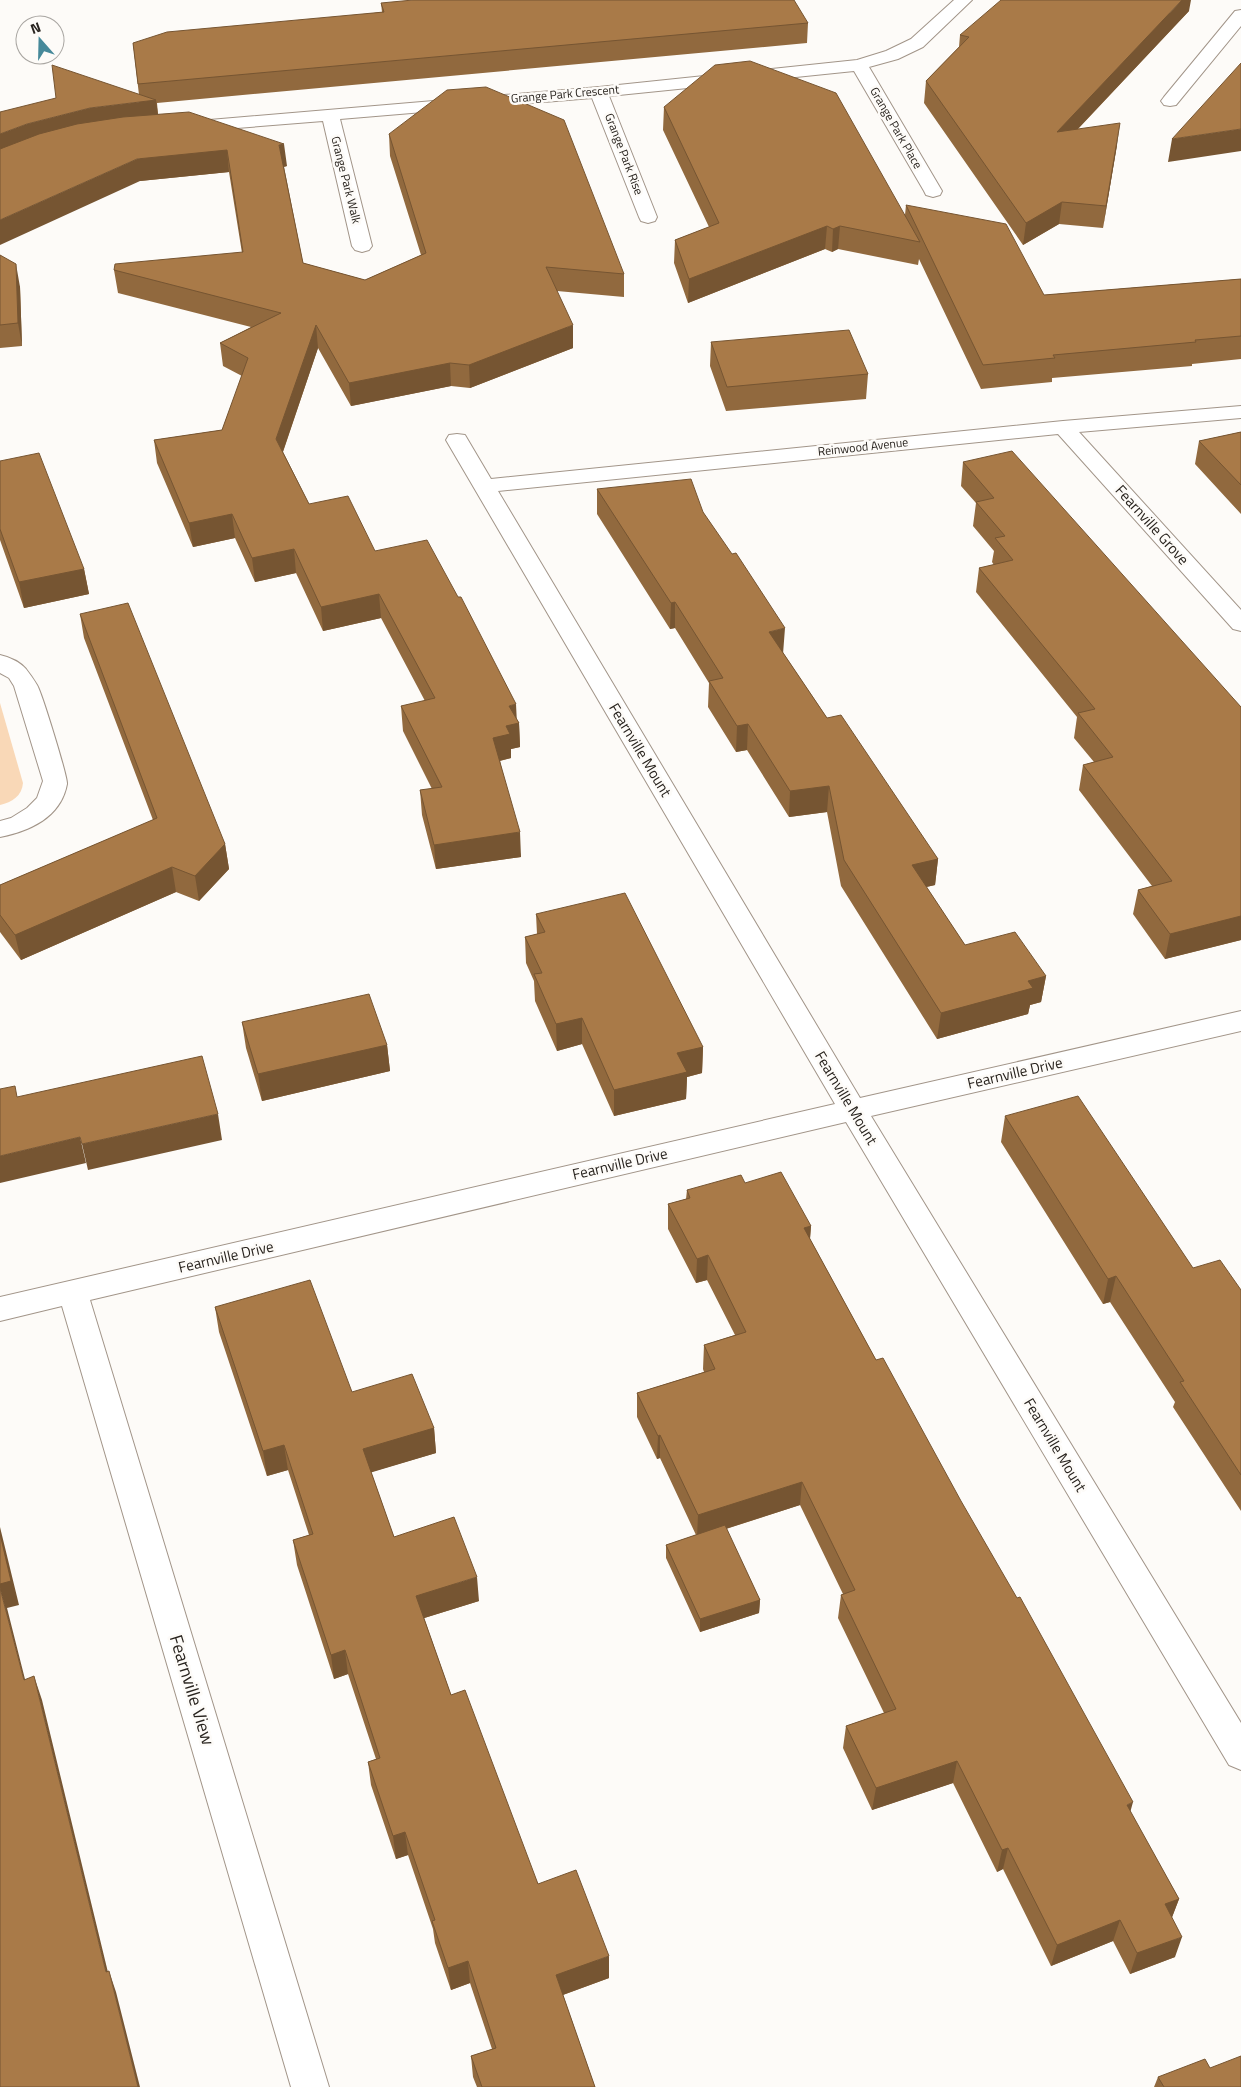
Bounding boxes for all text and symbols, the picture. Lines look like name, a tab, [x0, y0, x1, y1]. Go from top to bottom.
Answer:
north arrow	[15, 15, 65, 65]
text: N	[27, 16, 44, 39]
street label: Grange Park Crescent	[510, 79, 621, 108]
street label: Grange Park Place	[865, 83, 928, 172]
street label: Grange Park Rise	[600, 110, 649, 197]
street label: Grange Park Walk	[326, 134, 367, 226]
street label: Reinwood Avenue	[817, 432, 909, 461]
street label: Fearnville Grove	[1110, 479, 1195, 570]
street label: Fearnville Mount	[603, 698, 678, 802]
street label: Fearnville Mount	[809, 1046, 884, 1150]
street label: Fearnville Drive	[965, 1050, 1065, 1095]
street label: Fearnville Drive	[570, 1141, 670, 1186]
street label: Fearnville Drive	[176, 1234, 276, 1279]
street label: Fearnville Mount	[1018, 1393, 1093, 1497]
street label: Fearnville View	[163, 1631, 222, 1749]

